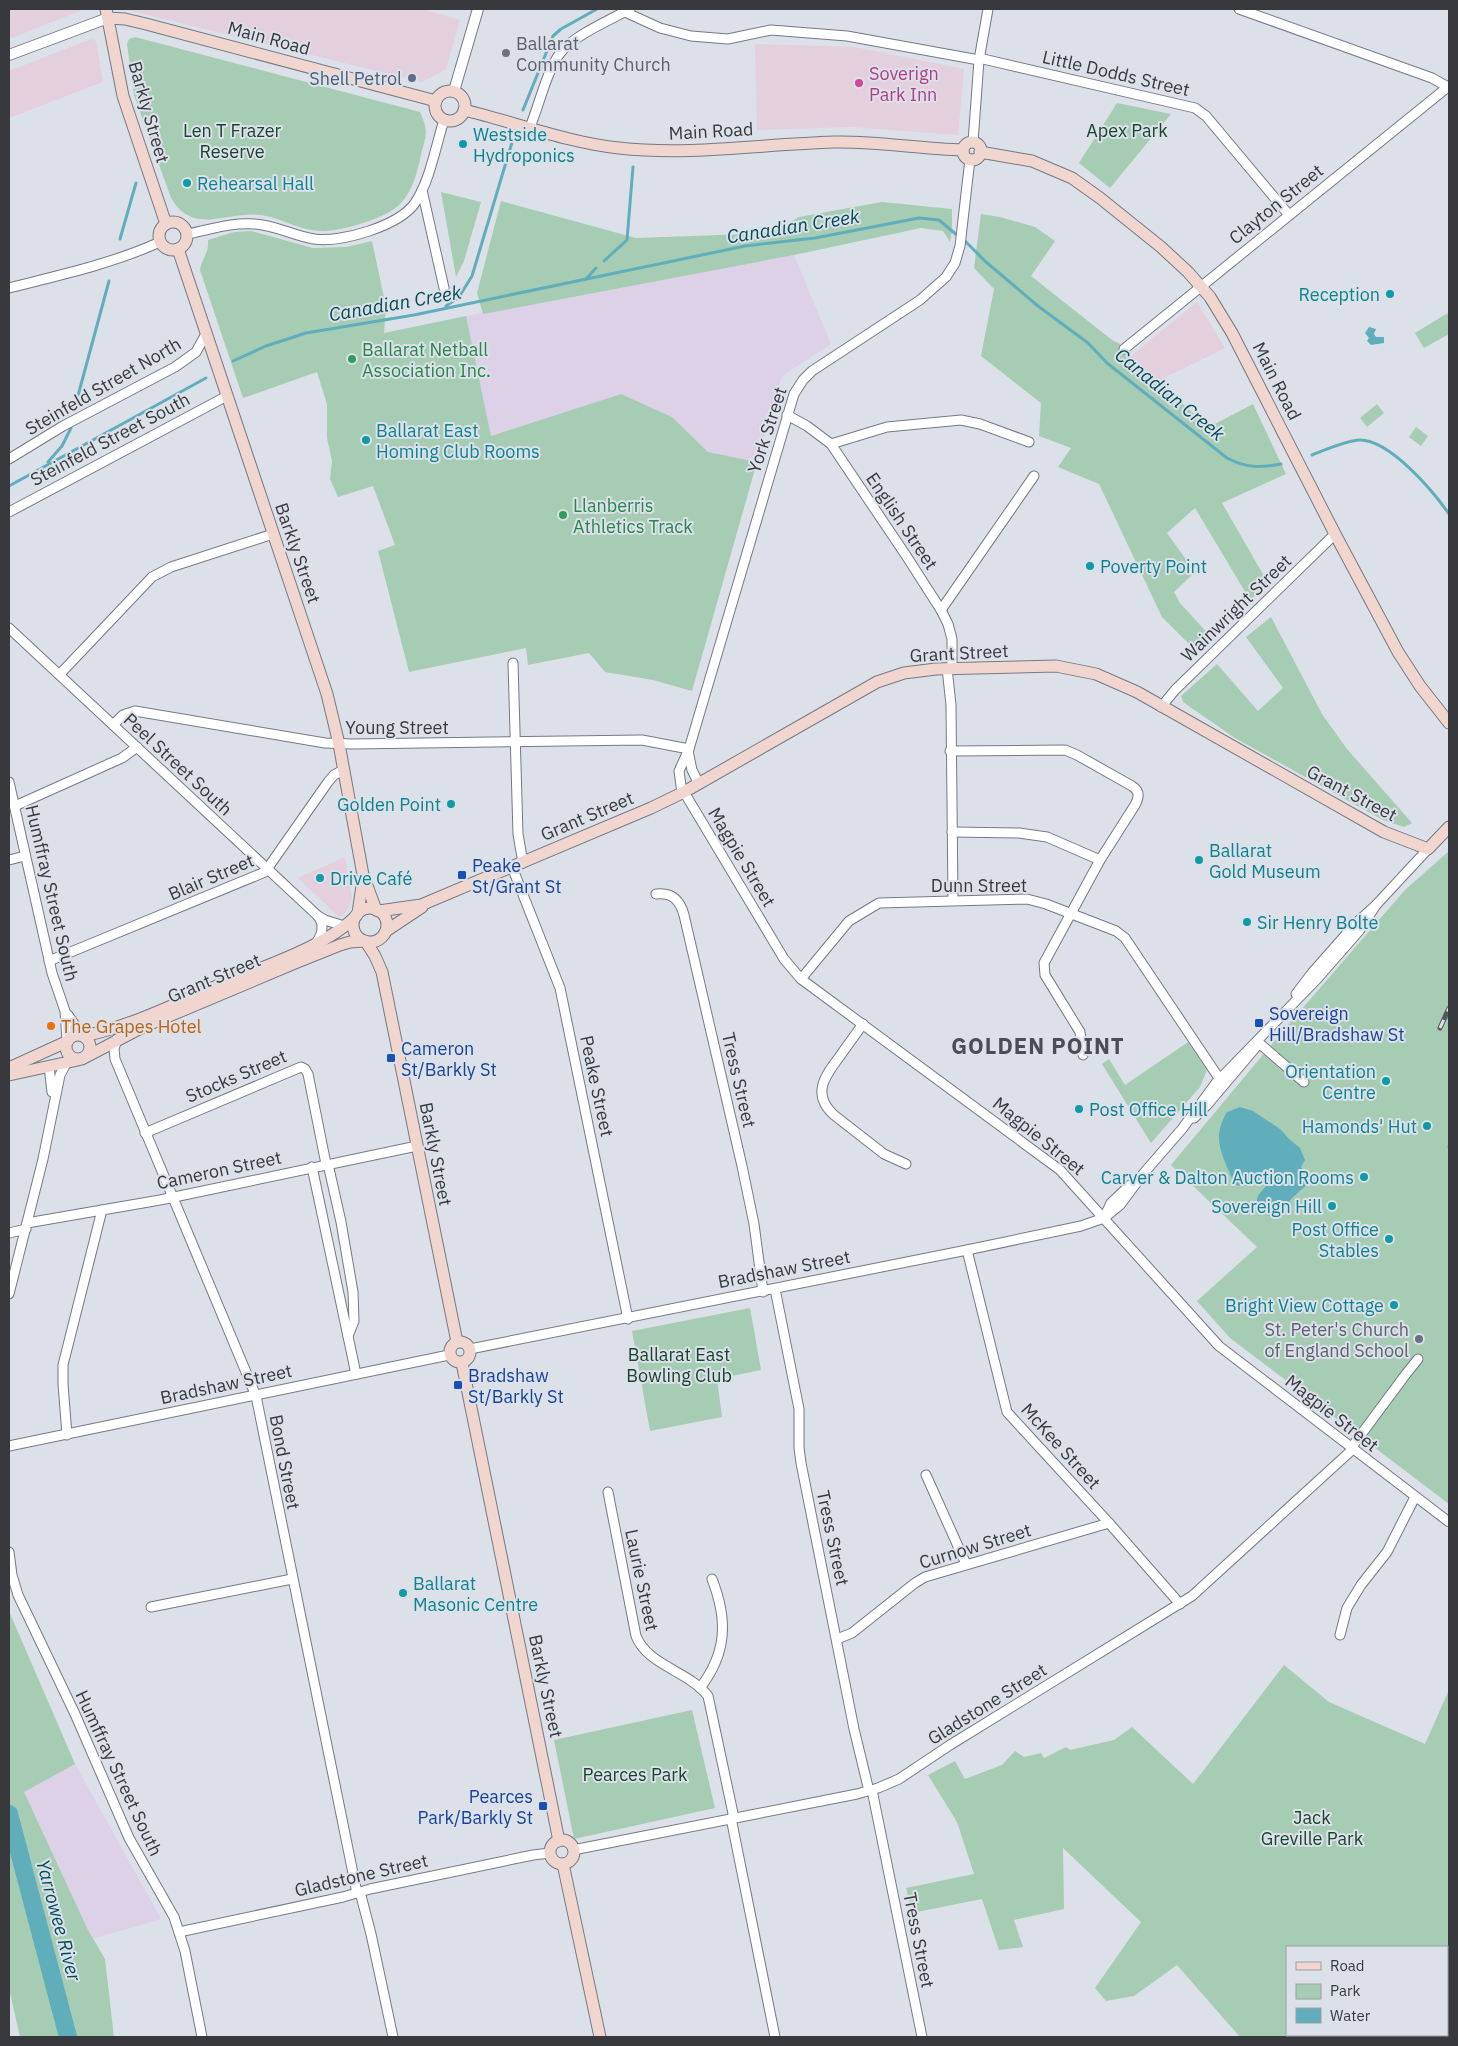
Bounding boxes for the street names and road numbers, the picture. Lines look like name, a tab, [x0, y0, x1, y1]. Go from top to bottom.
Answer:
street label: Main Road	[225, 16, 313, 60]
street label: Little Dodds Street	[1040, 45, 1192, 101]
street label: Barkly Street	[124, 58, 174, 166]
street label: Main Road	[668, 117, 754, 145]
street label: Clayton Street	[1224, 159, 1328, 249]
street label: Steinfeld Street North	[21, 332, 185, 440]
street label: Main Road	[1248, 338, 1306, 424]
street label: York Street	[742, 384, 792, 476]
street label: Steinfeld Street South	[26, 387, 194, 491]
street label: English Street	[861, 468, 943, 574]
street label: Barkly Street	[270, 500, 326, 606]
street label: Wainwright Street	[1176, 549, 1296, 667]
street label: Grant Street	[909, 639, 1009, 667]
street label: Peel Street South	[119, 708, 237, 820]
street label: Young Street	[345, 716, 449, 739]
street label: Grant Street	[1303, 760, 1401, 826]
street label: Grant Street	[537, 786, 637, 846]
street label: Humffray Street South	[20, 802, 84, 984]
street label: Magpie Street	[703, 803, 781, 911]
street label: Blair Street	[165, 849, 257, 905]
street label: Dunn Street	[931, 874, 1027, 897]
street label: Grant Street	[164, 948, 264, 1008]
street label: Tress Street	[717, 1030, 761, 1130]
street label: Peake Street	[575, 1033, 619, 1139]
street label: Stocks Street	[182, 1044, 290, 1108]
street label: Magpie Street	[988, 1092, 1090, 1180]
street label: Barkly Street	[415, 1100, 457, 1208]
street label: Cameron Street	[155, 1146, 283, 1194]
street label: Bradshaw Street	[716, 1245, 852, 1293]
street label: Bradshaw Street	[158, 1359, 294, 1409]
street label: Magpie Street	[1281, 1369, 1383, 1457]
street label: McKee Street	[1016, 1398, 1106, 1494]
street label: Bond Street	[265, 1413, 305, 1511]
street label: Tress Street	[812, 1488, 854, 1588]
street label: Curnow Street	[916, 1518, 1034, 1574]
street label: Laurie Street	[620, 1527, 664, 1633]
street label: Barkly Street	[524, 1632, 568, 1740]
street label: Gladstone Street	[923, 1658, 1051, 1750]
street label: Humffray Street South	[70, 1686, 168, 1860]
street label: Gladstone Street	[292, 1848, 430, 1902]
street label: Tress Street	[898, 1890, 940, 1990]

